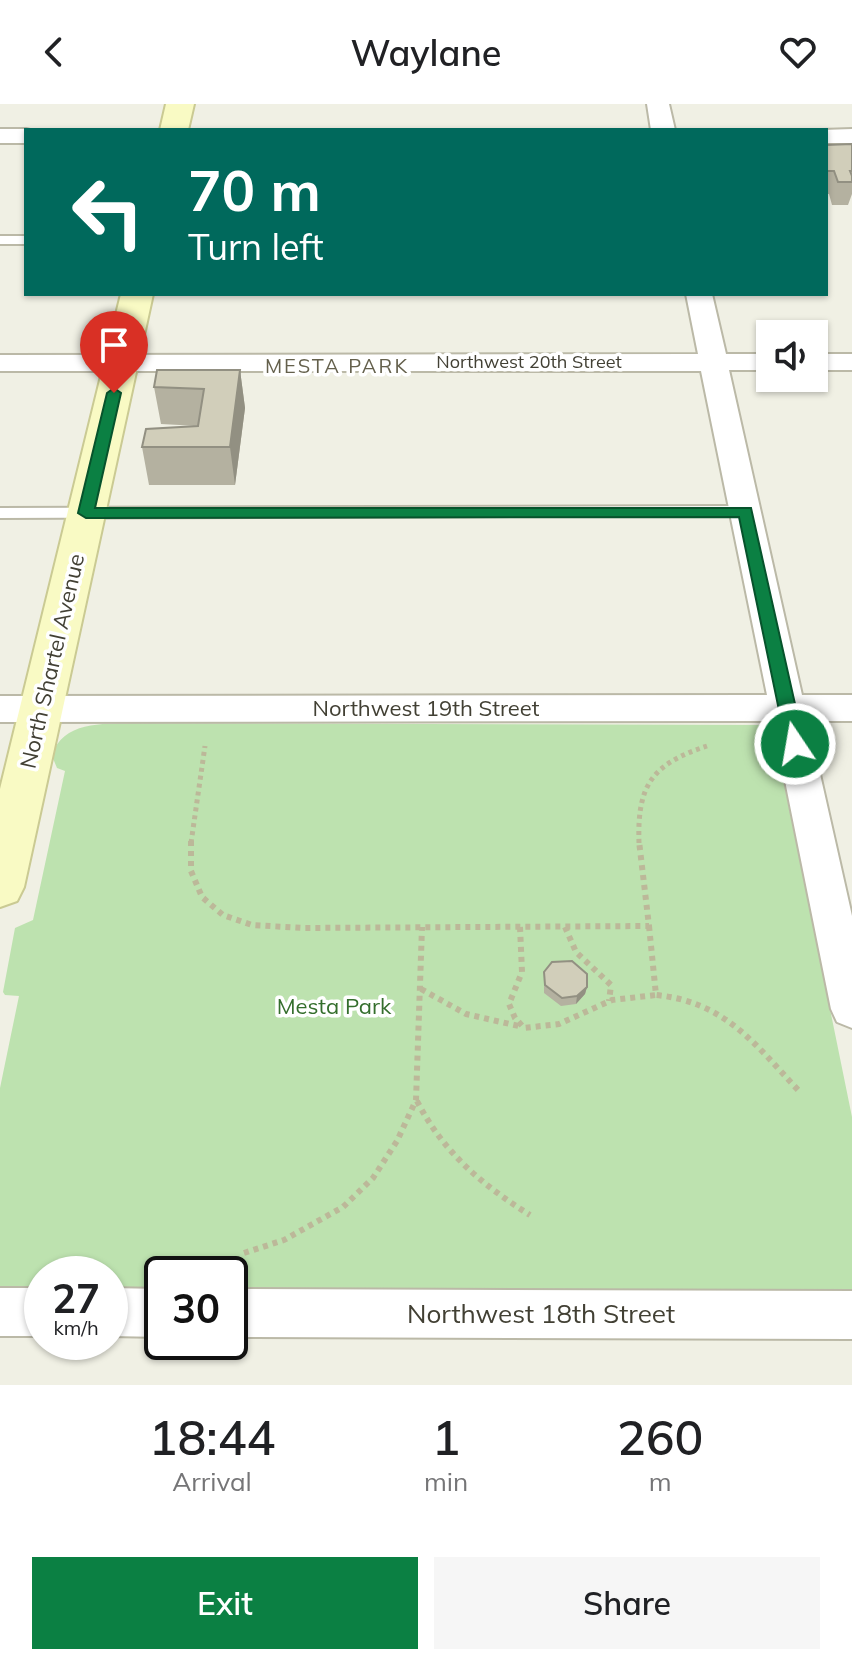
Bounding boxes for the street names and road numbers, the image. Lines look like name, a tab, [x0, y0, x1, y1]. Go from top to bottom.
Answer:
street label: Northwest 20th Street	[436, 350, 622, 373]
street label: North Shartel Avenue	[14, 551, 90, 771]
street label: Northwest 19th Street	[313, 694, 540, 722]
street label: Northwest 18th Street	[407, 1297, 675, 1330]

